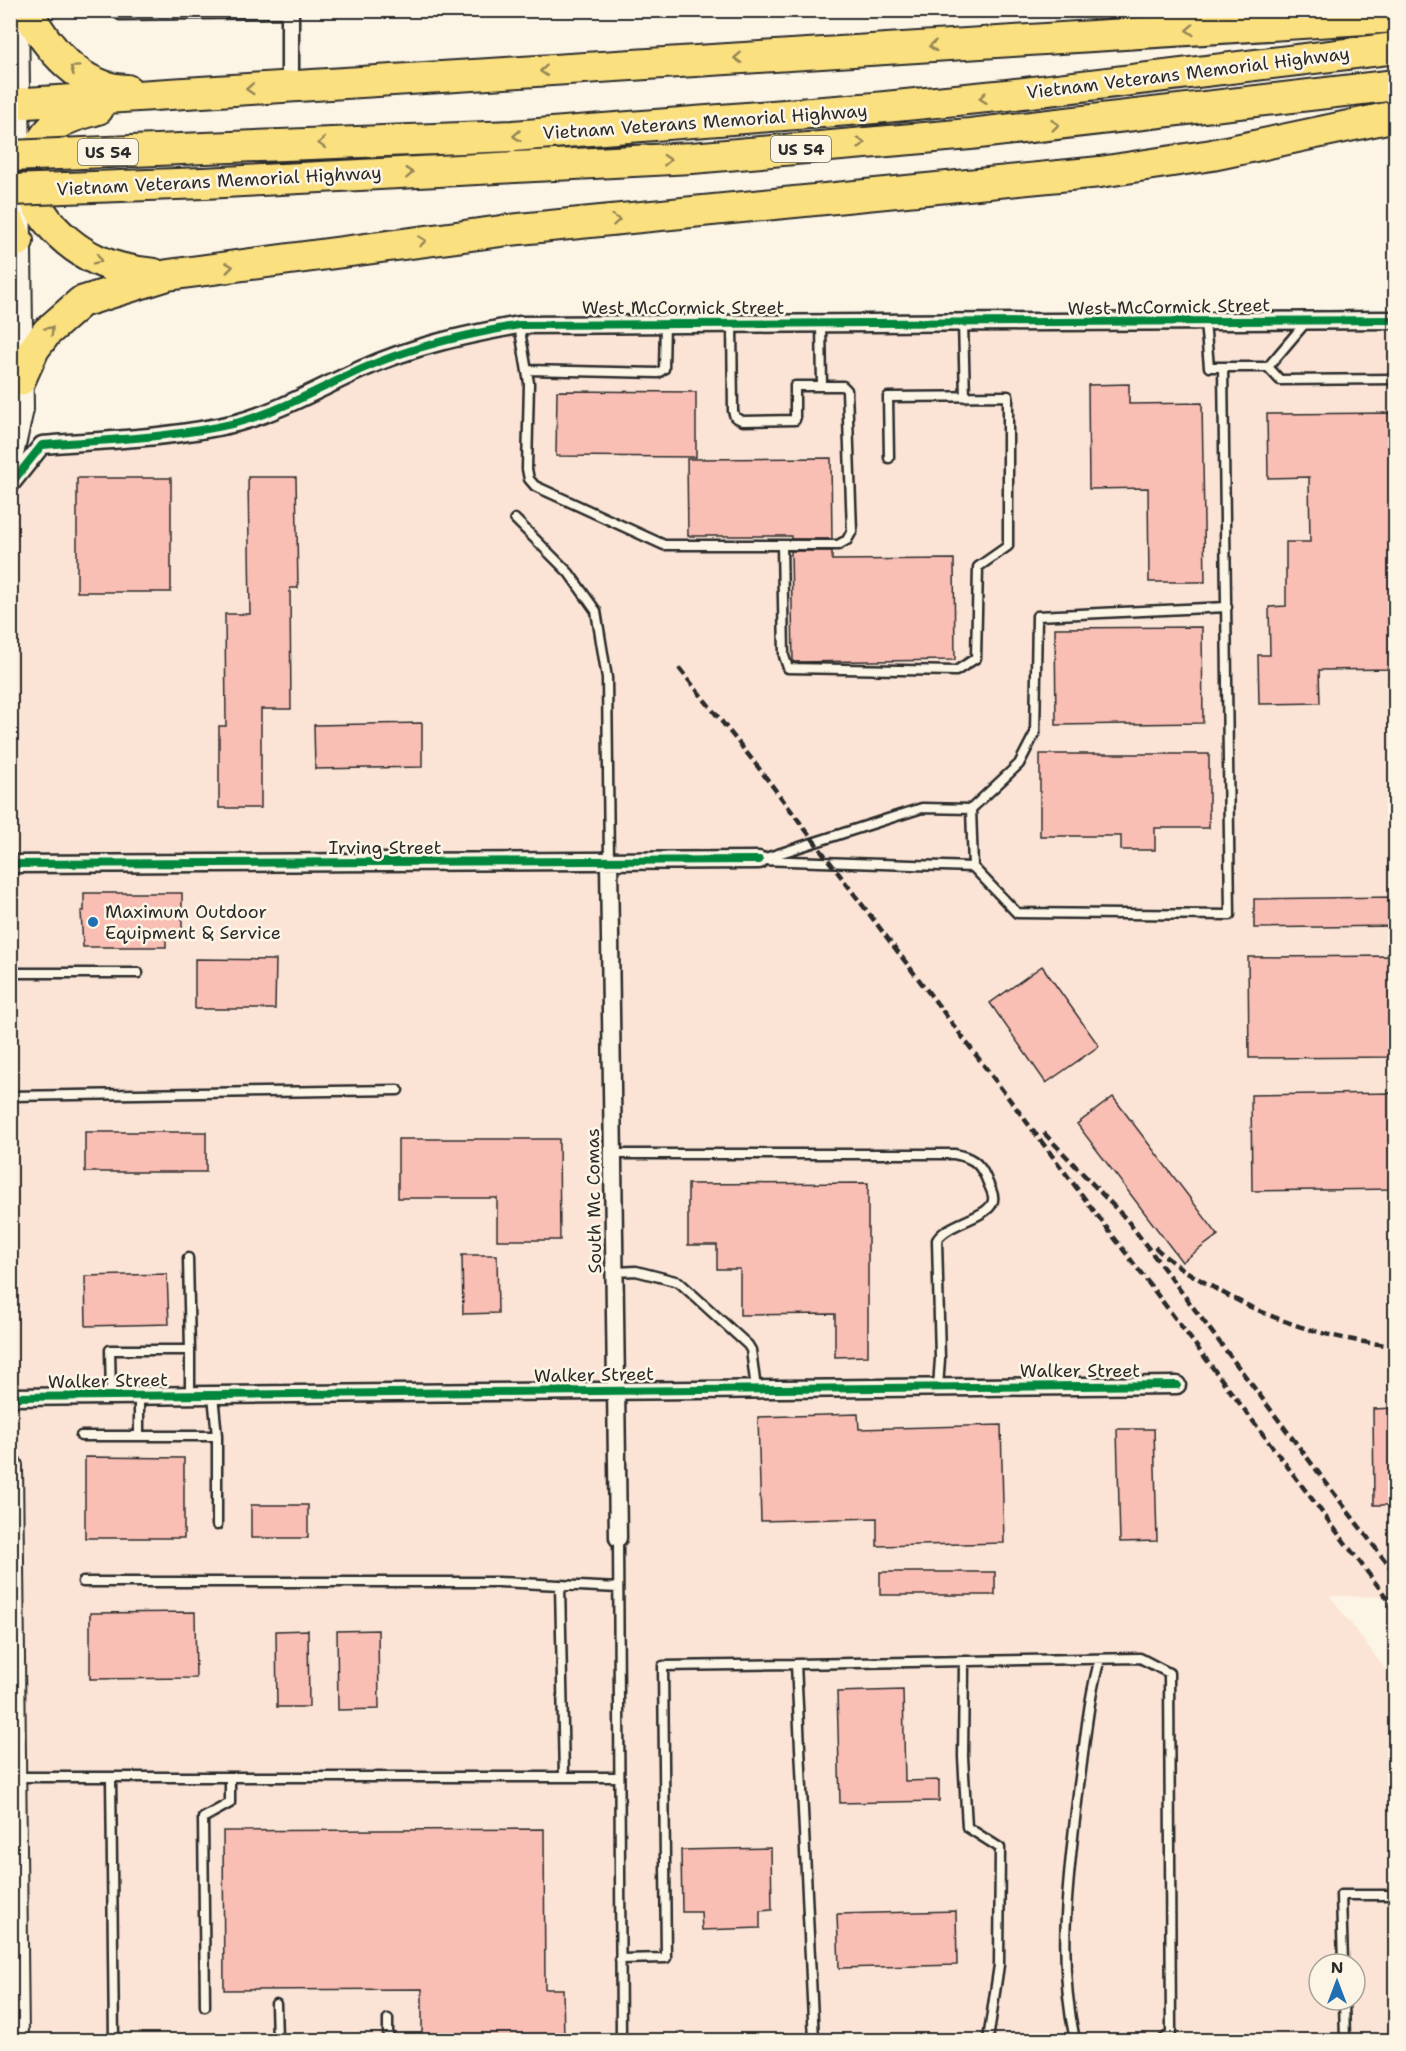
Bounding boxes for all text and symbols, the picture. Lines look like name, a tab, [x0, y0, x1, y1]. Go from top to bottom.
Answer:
one-way arrow	[1186, 23, 1195, 36]
one-way arrow	[928, 39, 937, 52]
street label: Vietnam Veterans Memorial Highway	[1025, 41, 1351, 105]
one-way arrow	[734, 52, 743, 65]
one-way arrow	[539, 64, 548, 77]
one-way arrow	[70, 65, 81, 76]
one-way arrow	[246, 83, 255, 96]
one-way arrow	[978, 91, 987, 104]
street label: Vietnam Veterans Memorial Highway	[542, 99, 868, 145]
one-way arrow	[1051, 119, 1060, 131]
one-way arrow	[512, 129, 521, 142]
road number: US 54	[771, 136, 831, 162]
one-way arrow	[317, 137, 326, 150]
one-way arrow	[857, 137, 866, 150]
road number: US 54	[78, 139, 138, 165]
one-way arrow	[663, 153, 672, 166]
street label: Vietnam Veterans Memorial Highway	[56, 160, 382, 202]
one-way arrow	[405, 166, 414, 179]
one-way arrow	[611, 214, 621, 227]
one-way arrow	[418, 236, 427, 248]
one-way arrow	[92, 253, 102, 264]
one-way arrow	[224, 261, 233, 273]
street label: West McCormick Street	[1068, 293, 1271, 321]
street label: West McCormick Street	[582, 296, 784, 320]
one-way arrow	[42, 327, 53, 338]
street label: Irving Street	[328, 836, 442, 860]
place label: Maximum Outdoor Equipment & Service	[105, 900, 281, 945]
marker: Maximum Outdoor Equipment & Service	[86, 915, 100, 929]
street label: South Mc Comas	[581, 1128, 607, 1274]
street label: Walker Street	[1020, 1359, 1140, 1383]
street label: Walker Street	[534, 1362, 654, 1388]
street label: Walker Street	[48, 1368, 168, 1394]
north arrow	[1307, 1952, 1367, 2012]
text: N	[1331, 1957, 1343, 1978]

